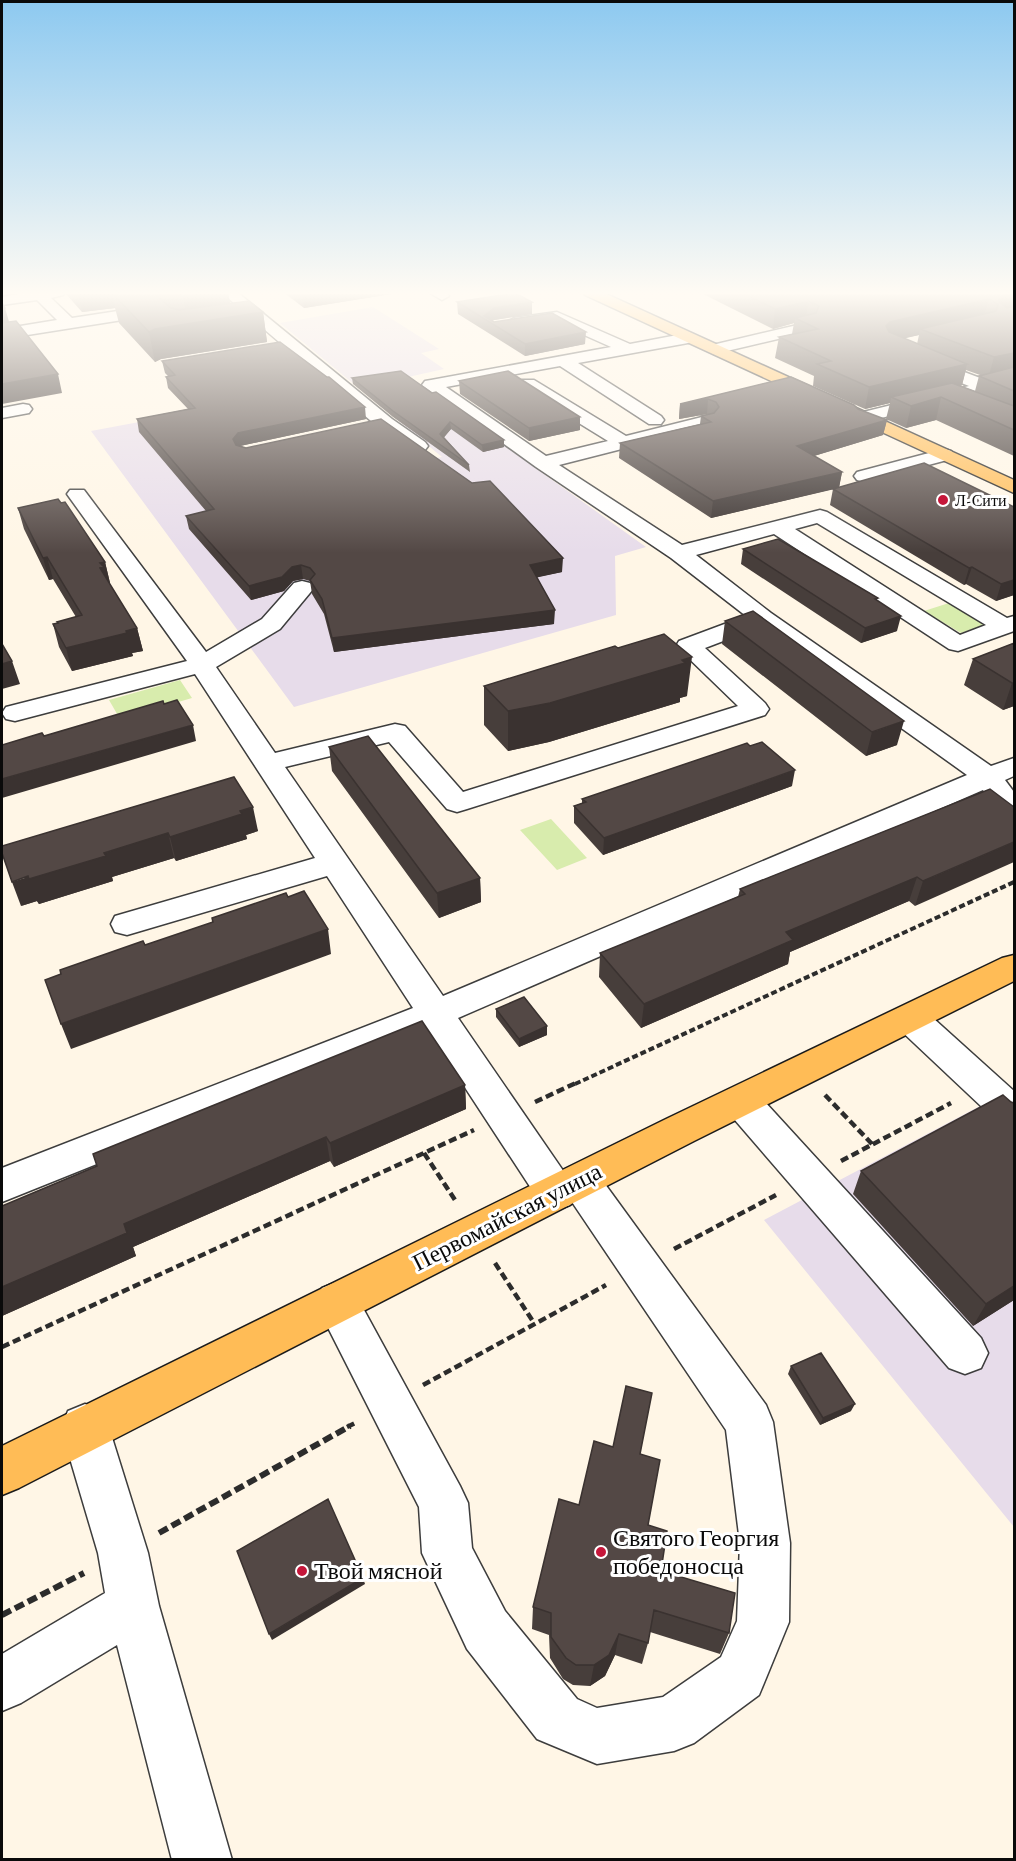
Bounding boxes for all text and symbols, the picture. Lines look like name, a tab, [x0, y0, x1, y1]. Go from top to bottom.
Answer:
place label: Л-Сити	[955, 492, 1007, 509]
marker: Л-Сити	[936, 493, 950, 507]
street label: Первомайская улица	[408, 1157, 606, 1276]
place label: Святого Георгия победоносца	[613, 1524, 779, 1579]
marker: Святого Георгия победоносца	[594, 1545, 608, 1559]
place label: Твой мясной	[314, 1557, 443, 1584]
marker: Твой мясной	[295, 1564, 309, 1578]

